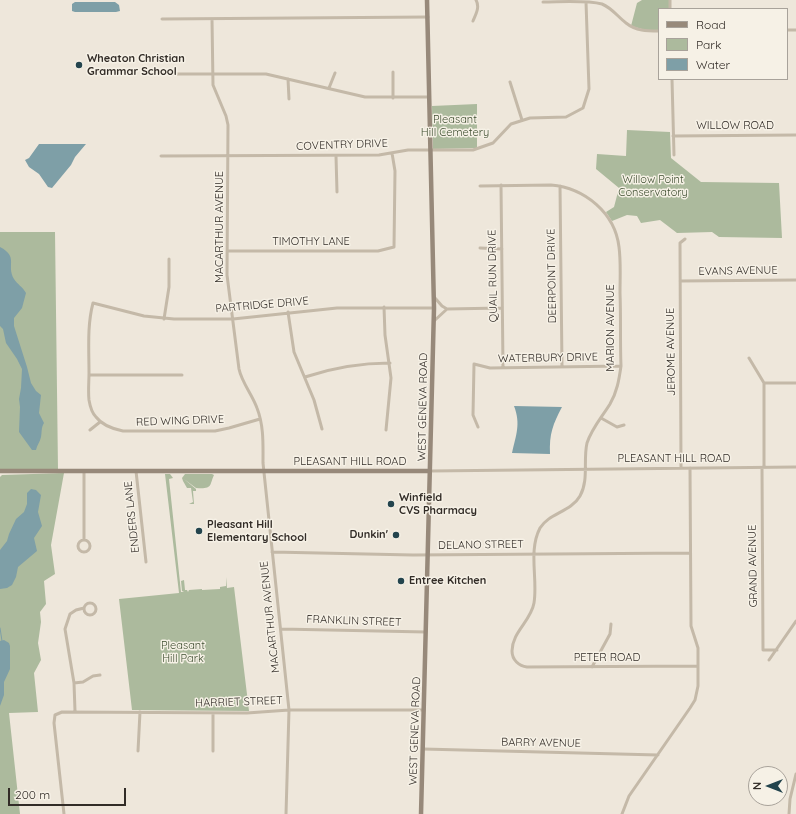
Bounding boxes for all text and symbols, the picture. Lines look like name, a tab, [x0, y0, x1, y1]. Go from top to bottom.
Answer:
legend	[658, 8, 788, 80]
text: Road	[696, 17, 726, 32]
text: Park	[696, 37, 721, 52]
place label: Wheaton Christian Grammar School	[87, 52, 185, 78]
text: Water	[696, 57, 730, 72]
marker: Wheaton Christian Grammar School	[74, 60, 84, 70]
park label: Pleasant Hill Cemetery	[421, 113, 489, 139]
street label: WILLOW ROAD	[696, 119, 774, 133]
street label: COVENTRY DRIVE	[296, 137, 388, 153]
street label: MACARTHUR AVENUE	[213, 171, 227, 283]
park label: Willow Point Conservatory	[618, 173, 688, 199]
street label: DEERPOINT DRIVE	[545, 229, 559, 323]
street label: QUAIL RUN DRIVE	[486, 230, 500, 322]
street label: TIMOTHY LANE	[272, 235, 350, 249]
street label: EVANS AVENUE	[698, 264, 778, 278]
street label: MARION AVENUE	[604, 284, 618, 372]
street label: PARTRIDGE DRIVE	[215, 294, 309, 316]
street label: JEROME AVENUE	[664, 308, 678, 396]
street label: WATERBURY DRIVE	[498, 351, 598, 365]
street label: WEST GENEVA ROAD	[415, 353, 431, 461]
street label: RED WING DRIVE	[136, 413, 224, 429]
street label: PLEASANT HILL ROAD	[618, 452, 730, 466]
street label: PLEASANT HILL ROAD	[294, 455, 406, 469]
street label: ENDERS LANE	[122, 480, 142, 554]
place label: Winfield CVS Pharmacy	[399, 491, 477, 517]
marker: Winfield CVS Pharmacy	[386, 499, 396, 509]
place label: Pleasant Hill Elementary School	[207, 518, 307, 544]
street label: GRAND AVENUE	[746, 524, 760, 608]
marker: Pleasant Hill Elementary School	[194, 526, 204, 536]
place label: Dunkin'	[349, 528, 388, 542]
marker: Dunkin'	[391, 530, 401, 540]
street label: DELANO STREET	[438, 538, 524, 552]
street label: MACARTHUR AVENUE	[258, 561, 282, 673]
place label: Entree Kitchen	[409, 574, 486, 588]
marker: Entree Kitchen	[396, 576, 406, 586]
street label: FRANKLIN STREET	[306, 613, 402, 629]
park label: Pleasant Hill Park	[161, 639, 205, 665]
street label: PETER ROAD	[574, 651, 640, 665]
street label: WEST GENEVA ROAD	[407, 677, 423, 785]
street label: HARRIET STREET	[195, 694, 283, 710]
street label: BARRY AVENUE	[501, 736, 581, 750]
north arrow	[748, 766, 788, 806]
scale bar	[10, 780, 128, 806]
text: N	[750, 782, 764, 790]
text: 200 m	[15, 787, 50, 802]

